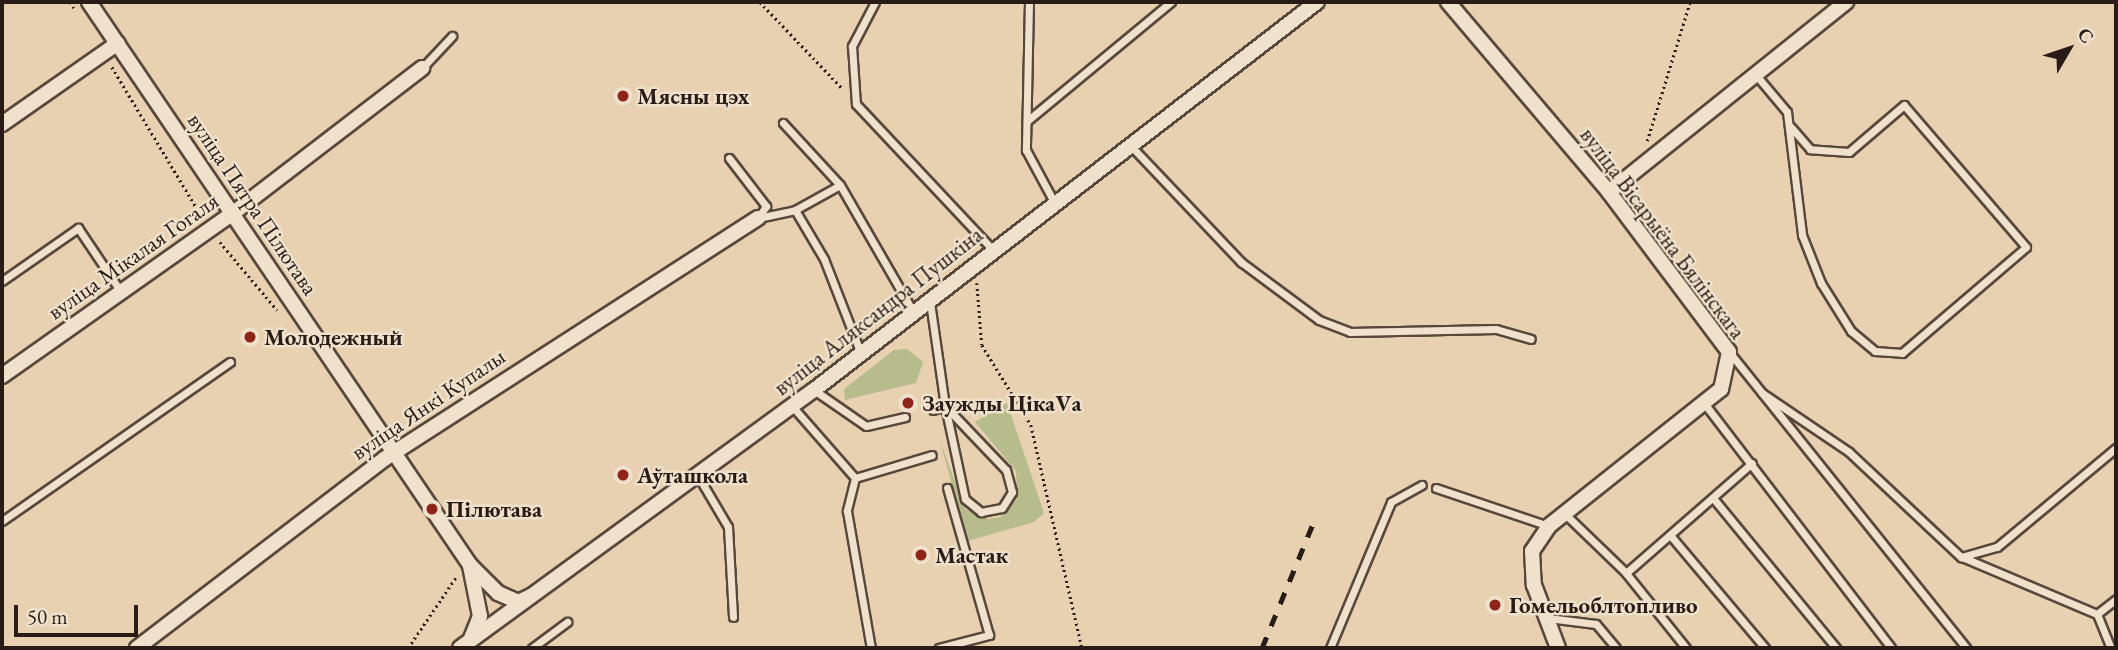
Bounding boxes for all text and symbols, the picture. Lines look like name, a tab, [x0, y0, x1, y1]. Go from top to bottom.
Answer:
north arrow	[2034, 14, 2104, 84]
text: С	[2072, 22, 2100, 49]
place label: Мясны цэх	[637, 82, 749, 110]
marker: Мясны цэх	[615, 88, 631, 104]
street label: вуліца Пятра Пілютава	[182, 108, 324, 300]
street label: вуліца Вісарыёна Бялінскага	[1574, 122, 1752, 344]
street label: вуліца Мікалая Гогаля	[42, 187, 224, 325]
street label: вуліца Аляксандра Пушкіна	[768, 221, 988, 401]
place label: Молодежный	[264, 323, 403, 351]
marker: Молодежный	[242, 329, 258, 345]
street label: вуліца Янкі Купалы	[346, 342, 510, 466]
place label: Заужды ЦікаVа	[922, 389, 1081, 417]
marker: Заужды ЦікаVа	[900, 395, 916, 411]
place label: Аўташкола	[637, 461, 748, 489]
marker: Аўташкола	[615, 467, 631, 483]
place label: Пілютава	[446, 495, 542, 523]
marker: Пілютава	[424, 501, 440, 517]
place label: Мастак	[935, 541, 1008, 569]
marker: Мастак	[913, 547, 929, 563]
scale bar	[18, 590, 142, 634]
place label: Гомельоблтопливо	[1509, 591, 1698, 619]
marker: Гомельоблтопливо	[1487, 597, 1503, 613]
text: 50 m	[27, 603, 68, 630]

